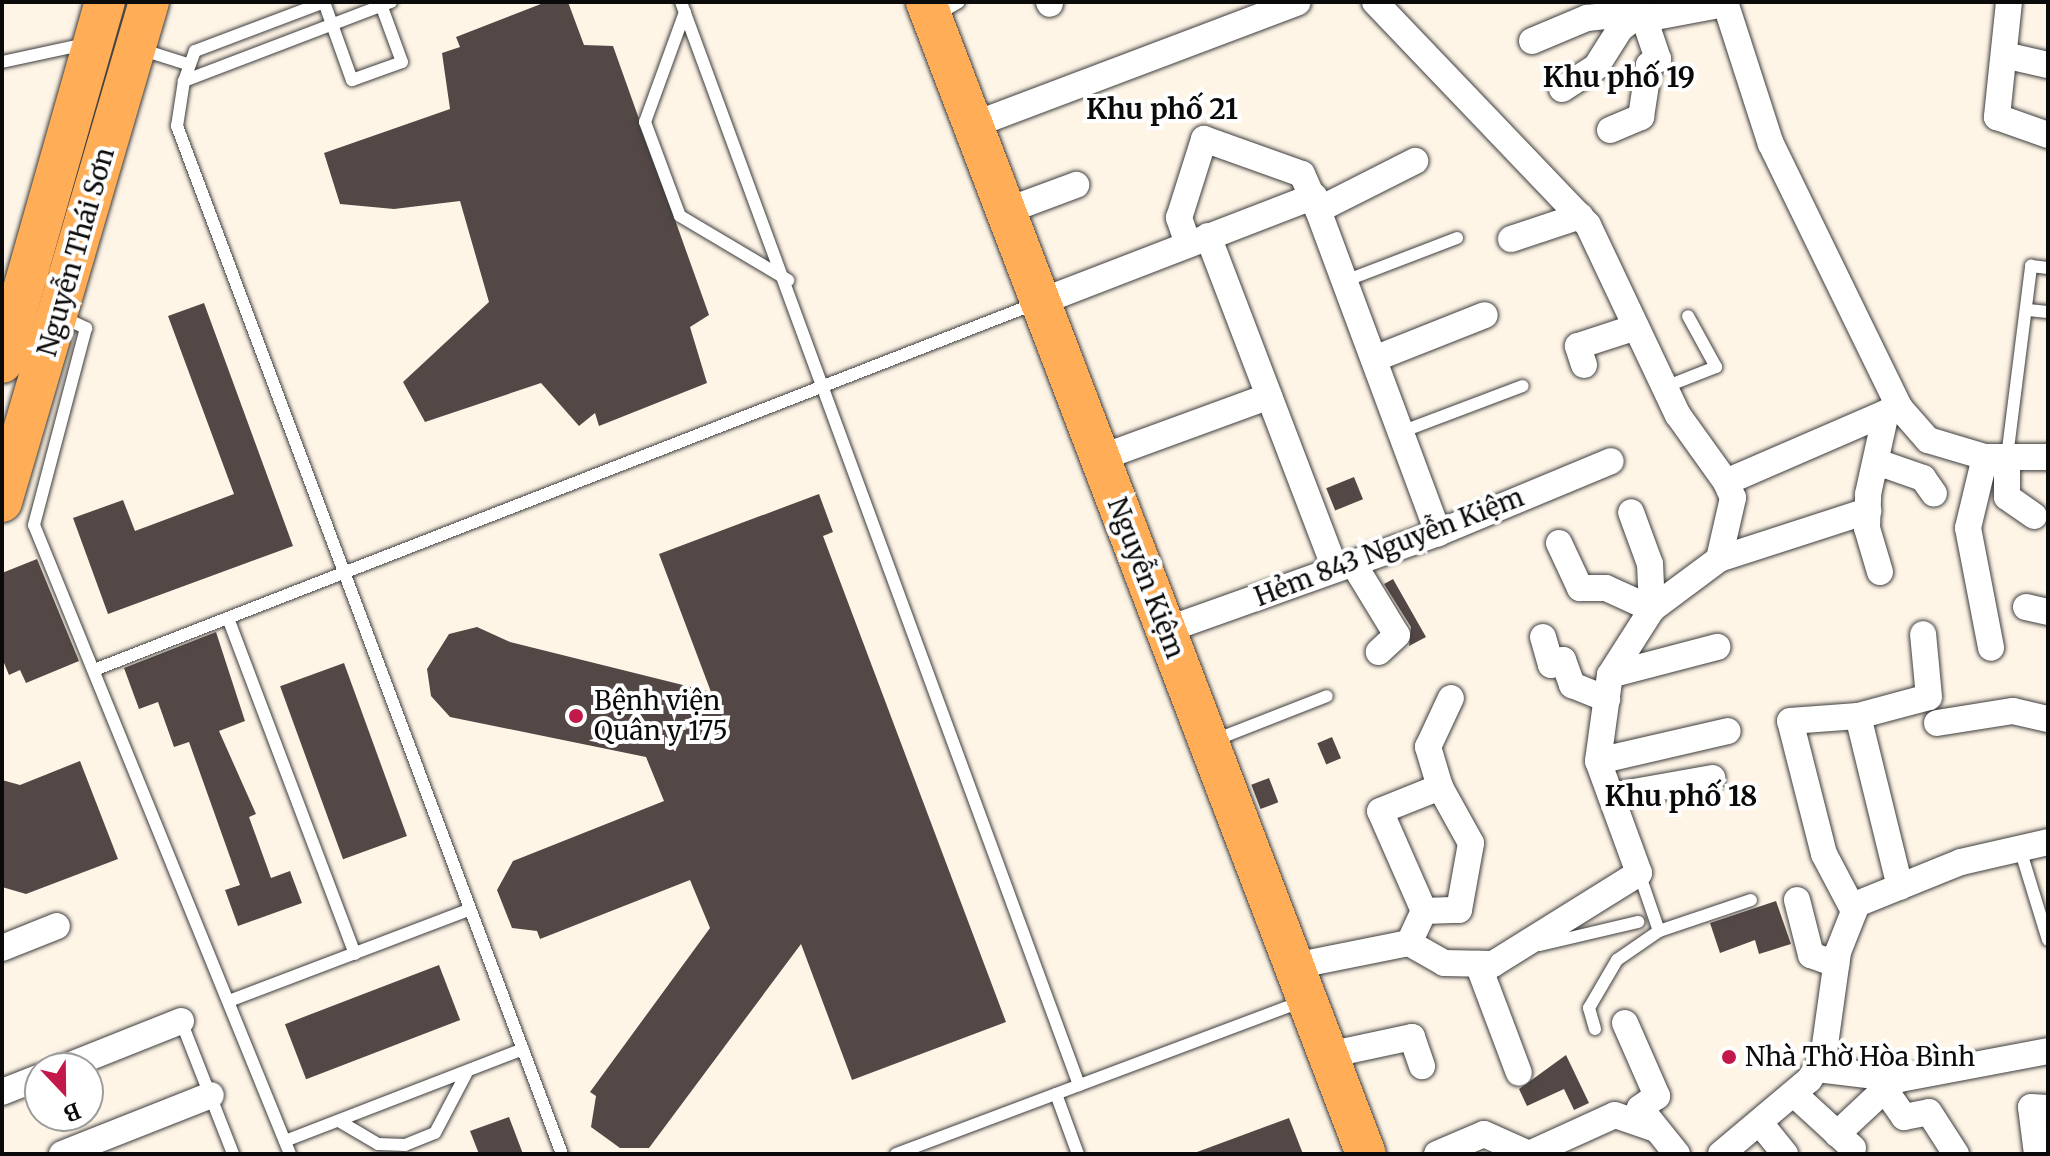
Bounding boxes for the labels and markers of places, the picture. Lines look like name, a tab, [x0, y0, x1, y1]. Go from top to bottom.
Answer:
place label: Bệnh viện Quân y 175	[594, 685, 728, 746]
marker: Bệnh viện Quân y 175	[565, 705, 587, 727]
place label: Nhà Thờ Hòa Bình	[1745, 1041, 1975, 1073]
marker: Nhà Thờ Hòa Bình	[1720, 1048, 1738, 1066]

